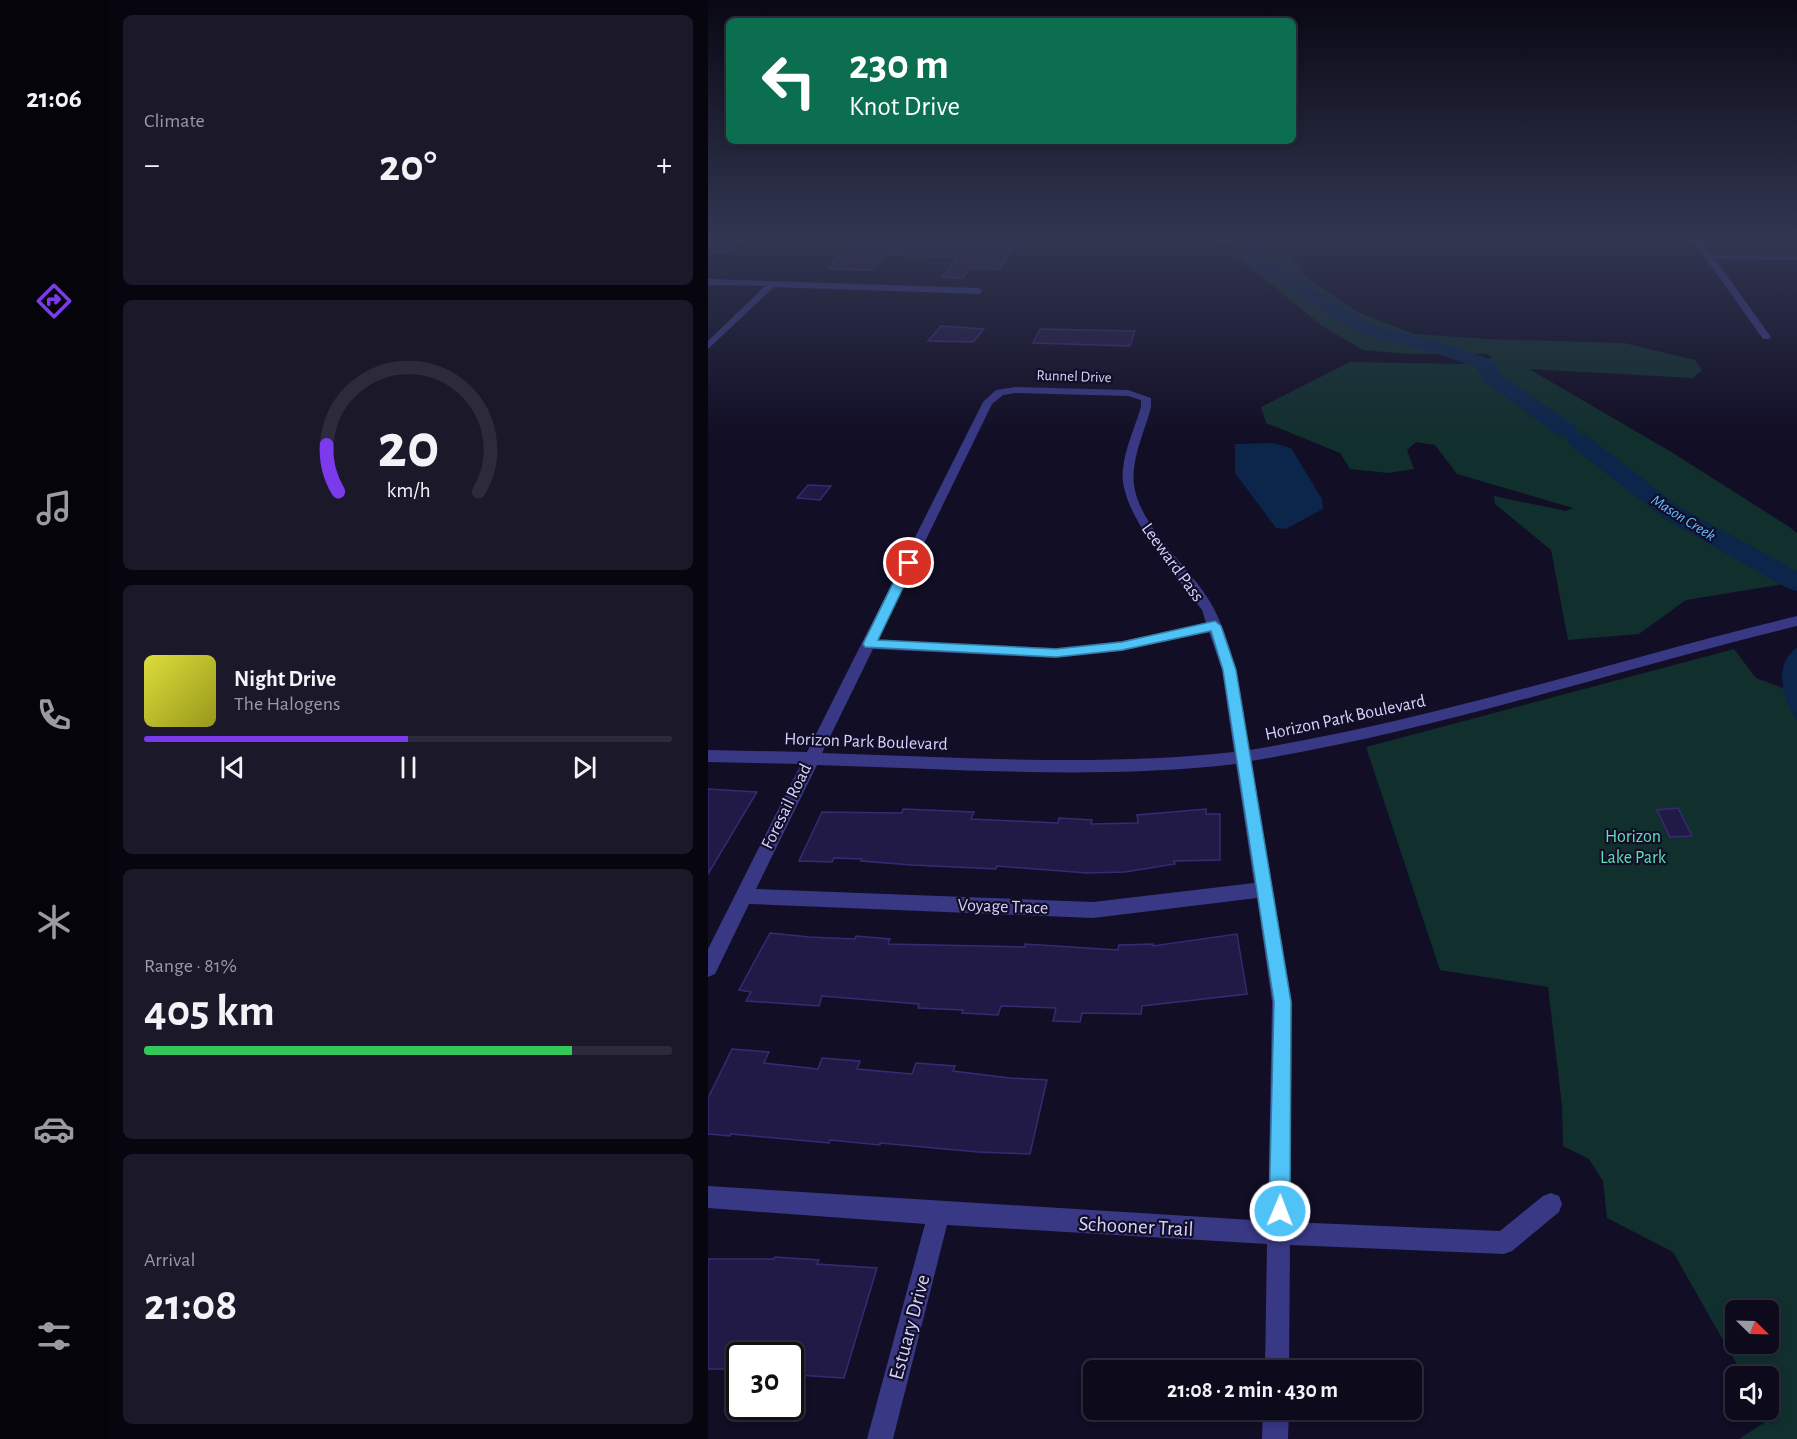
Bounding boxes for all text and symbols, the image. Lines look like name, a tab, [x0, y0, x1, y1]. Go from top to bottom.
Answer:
icon: left	[750, 42, 828, 120]
text: 230 m	[849, 44, 949, 86]
text: 21:06	[26, 85, 82, 112]
text: Knot Drive	[849, 93, 960, 120]
text: Climate	[144, 111, 205, 131]
text: 20°	[379, 144, 437, 189]
text: −	[144, 149, 160, 182]
text: +	[656, 149, 672, 182]
icon: directions	[33, 280, 75, 322]
street label: Runnel Drive	[1036, 368, 1112, 385]
text: 20	[377, 416, 439, 478]
text: km/h	[386, 480, 430, 501]
icon: music	[33, 487, 75, 529]
water label: Mason Creek	[1648, 492, 1718, 544]
street label: Leeward Pass	[1138, 520, 1207, 605]
pin	[883, 537, 934, 588]
icon: arrive	[892, 546, 925, 579]
text: Night Drive	[234, 668, 336, 690]
street label: Horizon Park Boulevard	[1263, 692, 1427, 744]
icon: phone	[33, 694, 75, 736]
text: The Halogens	[234, 694, 340, 714]
street label: Horizon Park Boulevard	[784, 730, 948, 754]
icon: previous	[216, 751, 249, 784]
icon: pause	[392, 751, 425, 784]
icon: next	[568, 751, 601, 784]
street label: Foresail Road	[759, 761, 815, 852]
park label: Horizon Lake Park	[1600, 828, 1667, 867]
street label: Voyage Trace	[957, 896, 1049, 918]
icon: climate	[33, 901, 75, 943]
text: Range · 81%	[144, 956, 237, 976]
text: 405 km	[144, 989, 275, 1034]
icon: car	[33, 1108, 75, 1150]
position arrow	[1248, 1179, 1312, 1243]
street label: Schooner Trail	[1078, 1213, 1194, 1240]
text: Arrival	[144, 1250, 195, 1270]
street label: Estuary Drive	[885, 1272, 934, 1382]
text: 21:08	[144, 1283, 237, 1328]
north arrow	[1725, 1300, 1779, 1354]
map controls	[1725, 1300, 1779, 1420]
icon: filters	[33, 1315, 75, 1357]
speed limit sign: 30	[726, 1342, 804, 1420]
button: sound	[1725, 1366, 1779, 1420]
text: 21:08 · 2 min · 430 m	[1167, 1379, 1338, 1401]

